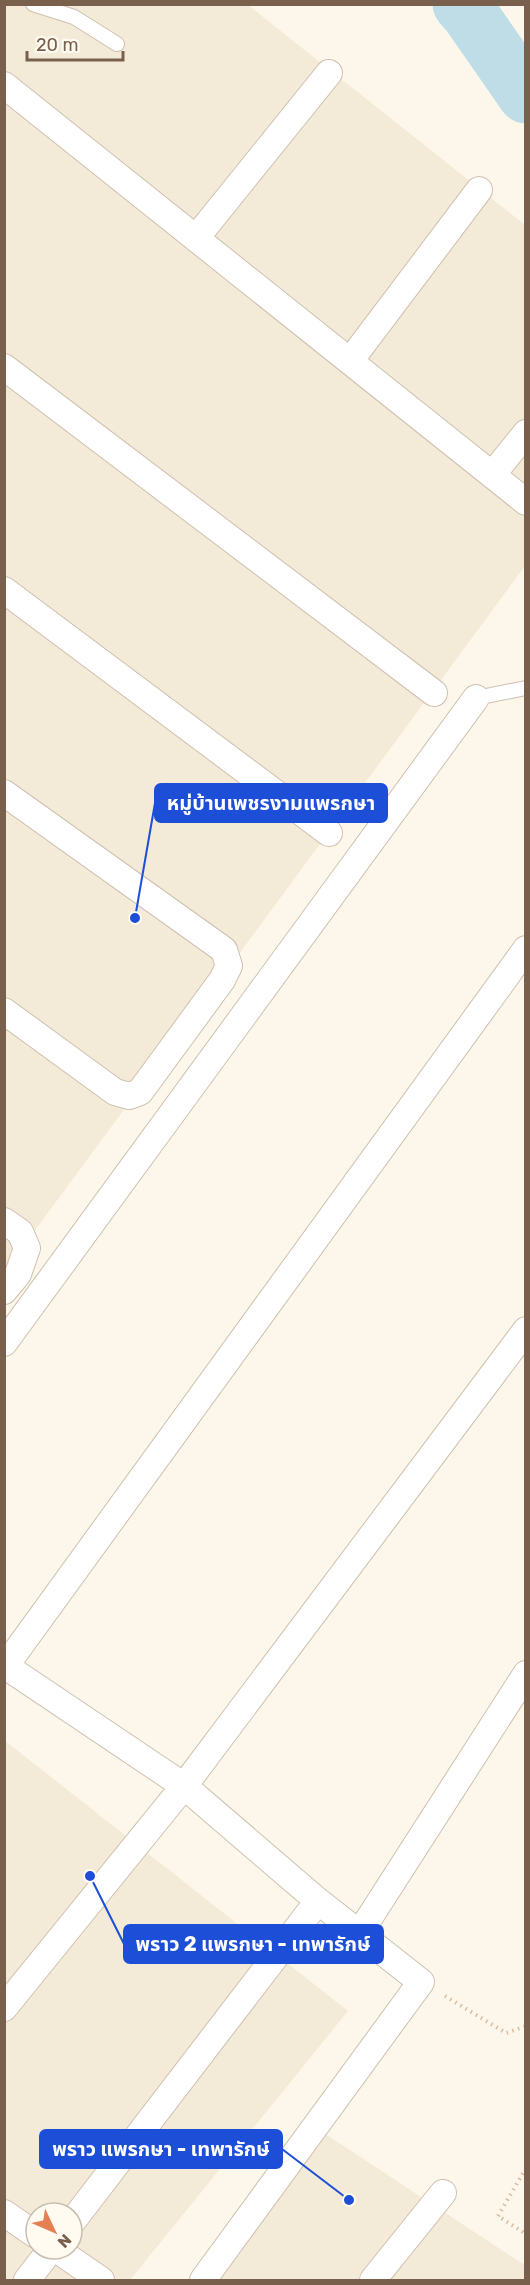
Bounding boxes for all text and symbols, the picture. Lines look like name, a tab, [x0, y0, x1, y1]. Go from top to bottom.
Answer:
scale bar	[27, 24, 123, 62]
text: 20 m	[36, 34, 78, 56]
callout: หมู่บ้านเพชรงามแพรกษา	[155, 784, 387, 822]
text: หมู่บ้านเพชรงามแพรกษา	[167, 791, 375, 815]
callout: พราว 2 แพรกษา - เทพารักษ์	[124, 1925, 383, 1963]
text: พราว 2 แพรกษา - เทพารักษ์	[136, 1932, 370, 1956]
callout: พราว แพรกษา - เทพารักษ์	[40, 2130, 282, 2168]
text: พราว แพรกษา - เทพารักษ์	[52, 2137, 270, 2161]
north arrow	[24, 2201, 84, 2261]
text: N	[54, 2230, 75, 2252]

